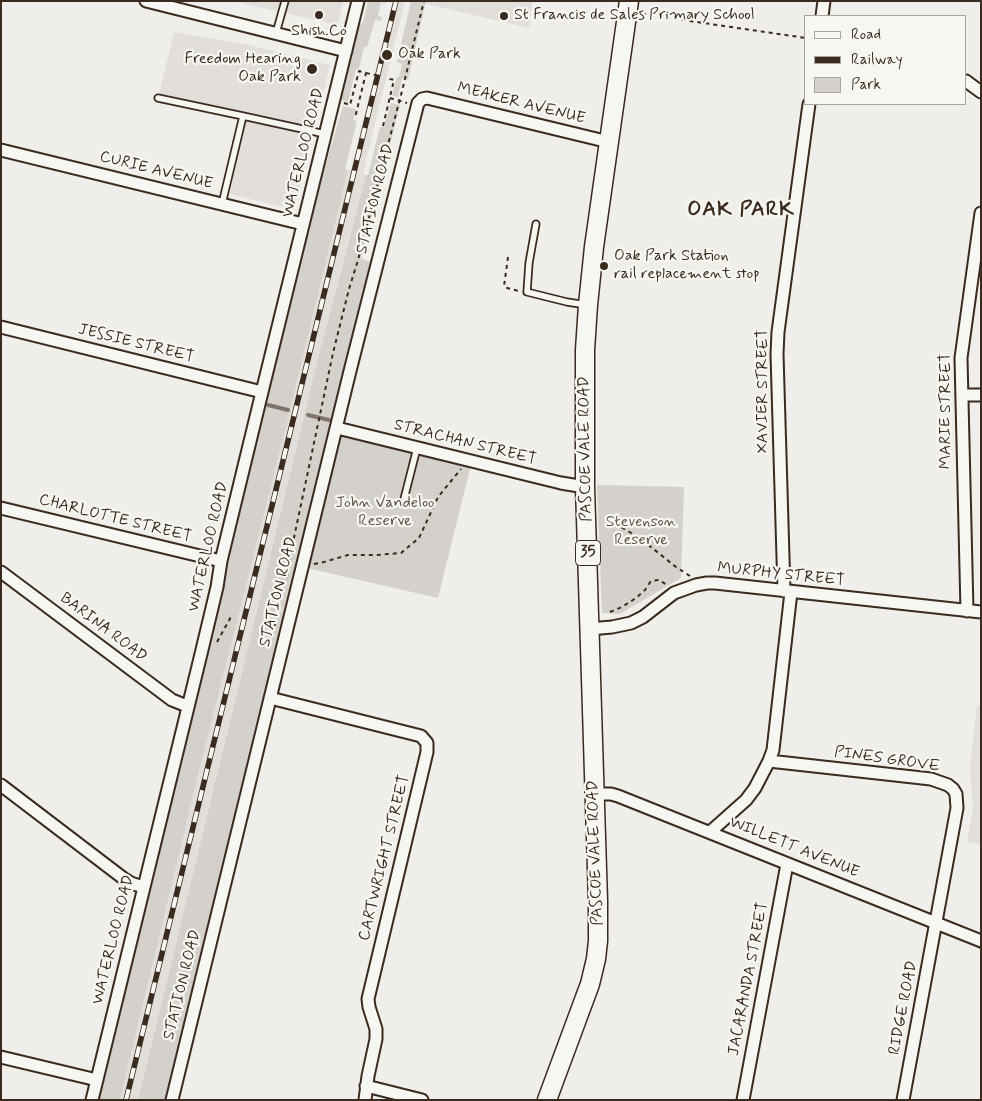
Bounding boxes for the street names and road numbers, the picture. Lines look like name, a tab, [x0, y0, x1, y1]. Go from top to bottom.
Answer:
street label: MEAKER AVENUE	[455, 79, 587, 129]
street label: WATERLOO ROAD	[279, 86, 329, 220]
street label: STATION ROAD	[353, 142, 399, 256]
street label: CURIE AVENUE	[97, 148, 215, 194]
street label: JESSIE STREET	[76, 320, 196, 368]
street label: XAVIER STREET	[754, 329, 774, 453]
street label: MARIE STREET	[937, 353, 957, 469]
street label: PASCOE VALE ROAD	[575, 376, 597, 522]
street label: STRACHAN STREET	[392, 416, 538, 470]
street label: WATERLOO ROAD	[185, 480, 233, 614]
street label: CHARLOTTE STREET	[37, 491, 193, 547]
street label: STATION ROAD	[256, 535, 302, 649]
road number: 35	[576, 540, 600, 566]
street label: MURPHY STREET	[716, 559, 846, 591]
street label: BARINA ROAD	[56, 589, 150, 667]
street label: PINES GROVE	[833, 743, 941, 777]
street label: CARTWRIGHT STREET	[355, 773, 415, 943]
street label: PASCOE VALE ROAD	[584, 780, 608, 926]
street label: WILLETT AVENUE	[726, 813, 862, 883]
street label: WATERLOO ROAD	[89, 873, 139, 1007]
street label: JACARANDA STREET	[725, 900, 773, 1058]
street label: STATION ROAD	[160, 928, 206, 1042]
street label: RIDGE ROAD	[885, 959, 923, 1057]

